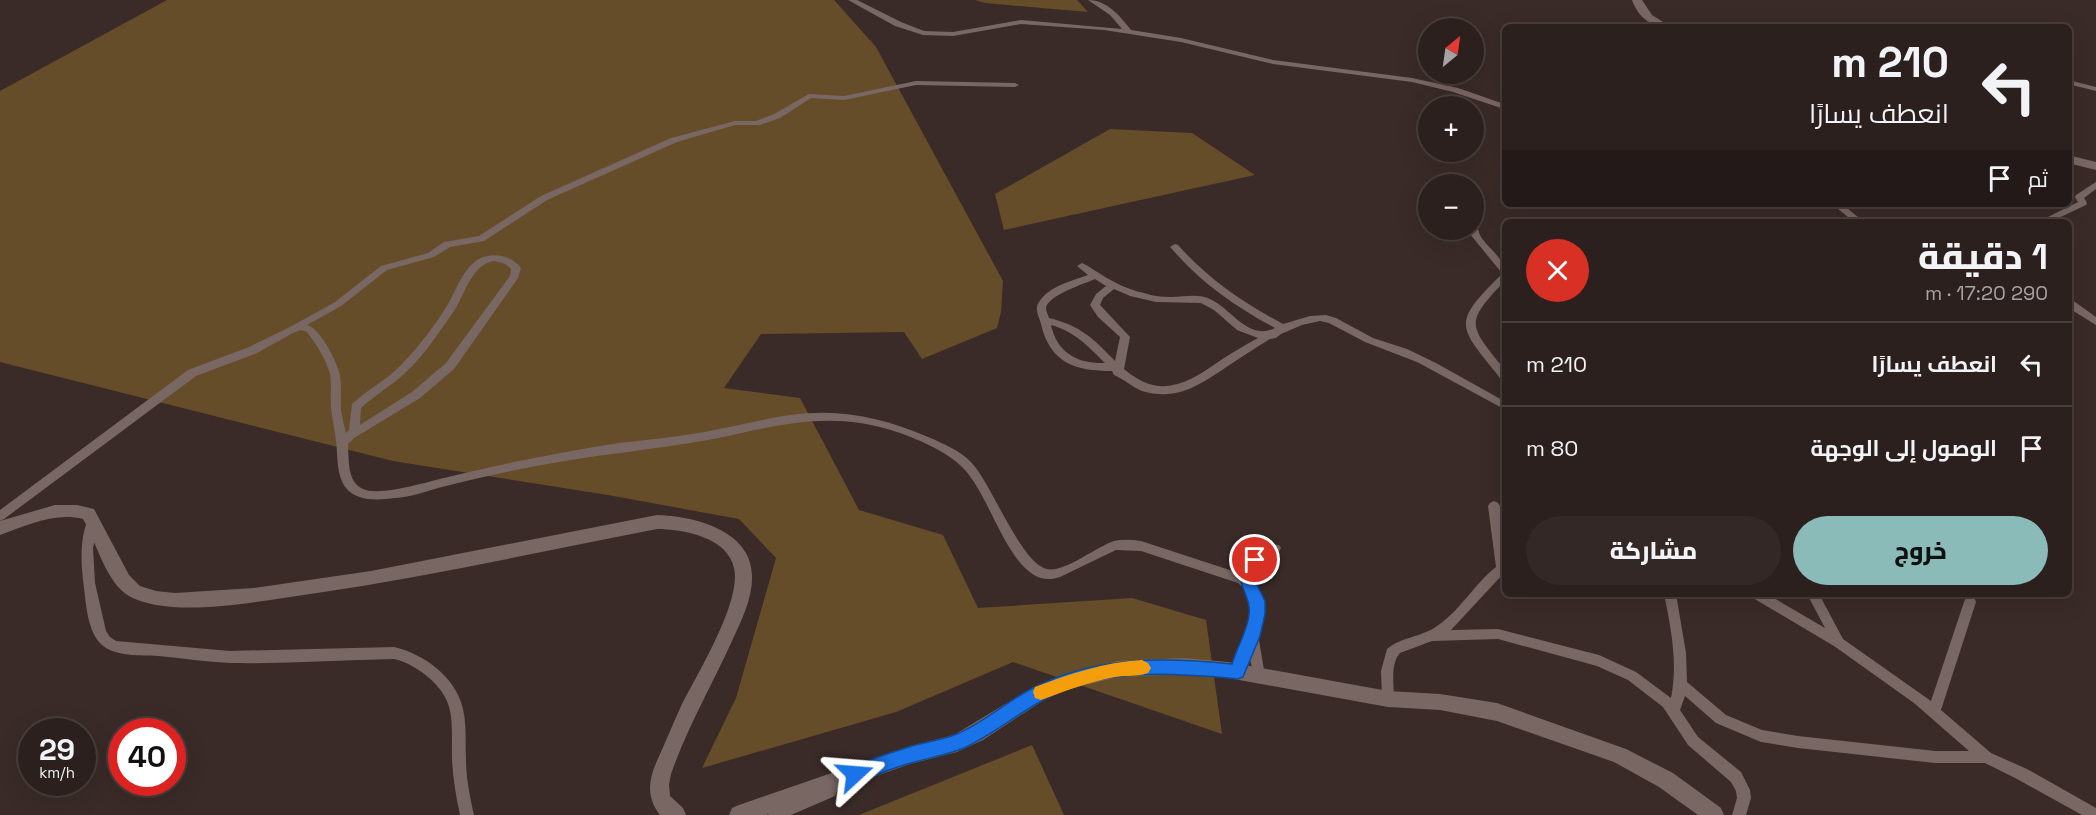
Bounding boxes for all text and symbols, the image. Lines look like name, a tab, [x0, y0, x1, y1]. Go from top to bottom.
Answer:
north arrow	[1418, 18, 1484, 84]
map controls	[1418, 18, 1484, 240]
text: 210 m	[1831, 36, 1949, 89]
icon: left	[1970, 48, 2048, 126]
button: +	[1418, 96, 1484, 162]
text: انعطف يسارًا	[1809, 96, 1949, 131]
icon: arrive	[1983, 162, 2016, 195]
text: ثم	[2028, 165, 2048, 193]
button: −	[1418, 174, 1484, 240]
text: 1 دقيقة	[1918, 234, 2048, 280]
button: close	[1526, 239, 1589, 302]
text: 290 m · 17:20	[1925, 280, 2048, 306]
icon: left	[2015, 348, 2048, 381]
text: 210 m	[1526, 350, 1587, 378]
text: انعطف يسارًا	[1871, 350, 1997, 378]
icon: arrive	[2015, 432, 2048, 465]
text: 80 m	[1526, 434, 1578, 462]
text: الوصول إلى الوجهة	[1811, 434, 1997, 462]
button: مشاركة	[1526, 516, 1781, 585]
button: خروج	[1793, 516, 2048, 585]
pin	[1229, 534, 1280, 585]
icon: arrive	[1238, 543, 1271, 576]
speed limit sign: 40	[108, 718, 186, 796]
text: 29	[39, 730, 75, 769]
position arrow	[823, 742, 887, 806]
text: km/h	[39, 763, 75, 782]

